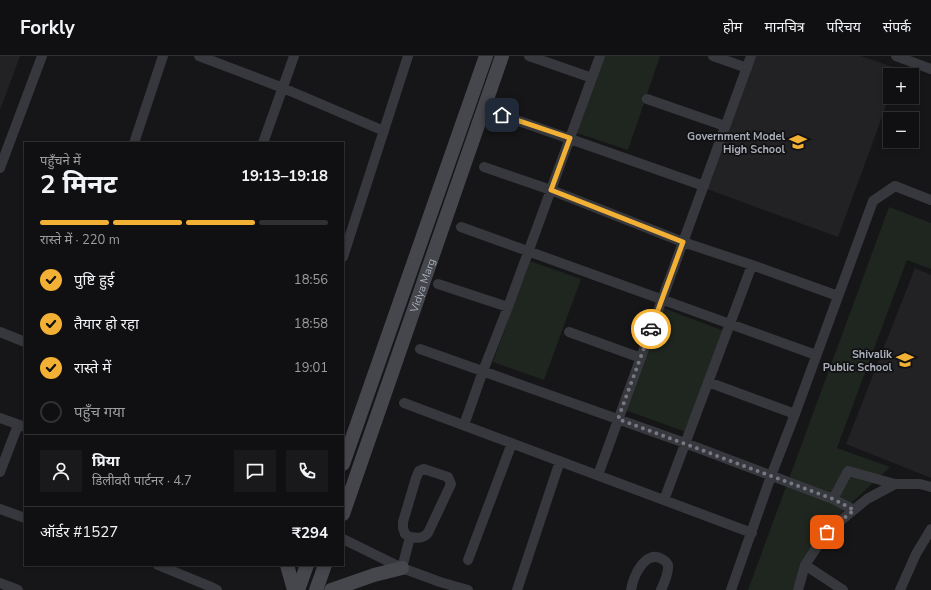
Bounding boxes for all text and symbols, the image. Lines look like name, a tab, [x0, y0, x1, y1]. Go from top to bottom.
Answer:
text: Forkly	[20, 15, 75, 41]
text: होम	[723, 18, 742, 37]
text: मानचित्र	[764, 18, 805, 37]
text: परिचय	[827, 18, 861, 37]
text: संपर्क	[883, 18, 911, 37]
map controls	[883, 68, 919, 148]
button: +	[883, 68, 919, 104]
pin	[485, 98, 519, 132]
icon: home	[491, 104, 513, 126]
button: −	[883, 112, 919, 148]
place label: Government Model High School	[687, 129, 785, 157]
school or university icon: Government Model High School	[788, 132, 808, 152]
text: पहुँचने में	[40, 152, 81, 170]
text: 19:13–19:18	[241, 166, 328, 186]
text: 2 मिनट	[40, 167, 117, 202]
text: रास्ते में · 220 m	[40, 231, 120, 249]
street label: Vidya Marg	[406, 256, 439, 315]
icon: check	[40, 269, 62, 291]
text: पुष्टि हुई	[74, 270, 114, 290]
text: 18:56	[294, 271, 328, 289]
courier	[631, 309, 671, 349]
icon: check	[40, 313, 62, 335]
text: तैयार हो रहा	[74, 314, 139, 334]
text: 18:58	[294, 315, 328, 333]
icon: car	[640, 318, 662, 340]
place label: Shivalik Public School	[823, 347, 893, 375]
school or university icon: Shivalik Public School	[895, 350, 915, 370]
icon: check	[40, 357, 62, 379]
text: रास्ते में	[74, 358, 111, 378]
text: 19:01	[294, 359, 328, 377]
text: पहुँच गया	[74, 402, 125, 422]
button: person	[40, 450, 82, 492]
button: chat	[234, 450, 276, 492]
button: phone	[286, 450, 328, 492]
text: प्रिया	[92, 451, 120, 471]
text: डिलीवरी पार्टनर · 4.7	[92, 472, 192, 490]
pin	[810, 515, 844, 549]
icon: bag	[816, 521, 838, 543]
text: ऑर्डर #1527	[40, 522, 118, 542]
text: ₹294	[292, 523, 328, 543]

